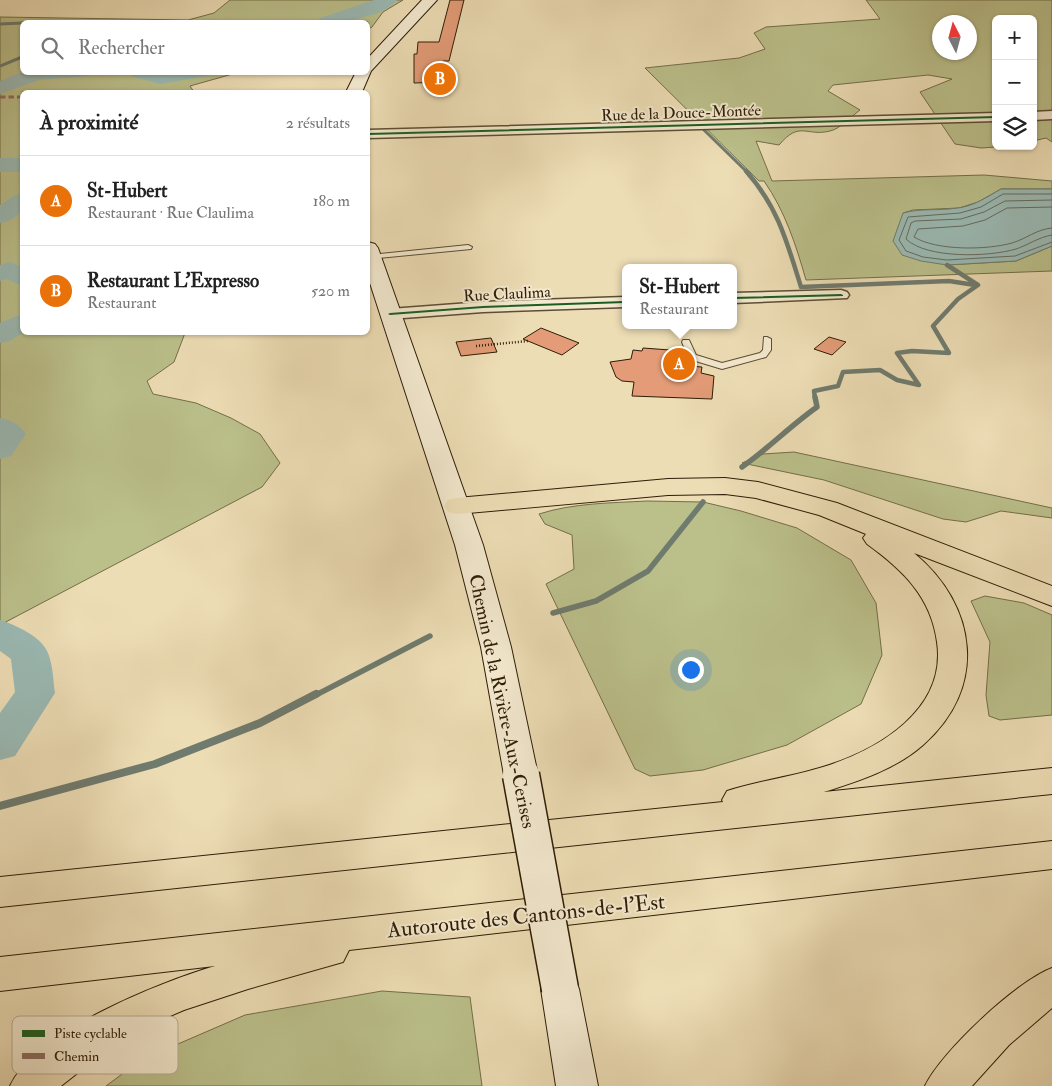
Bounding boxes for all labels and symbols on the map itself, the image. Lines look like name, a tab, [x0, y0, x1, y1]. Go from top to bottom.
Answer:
north arrow	[932, 15, 977, 60]
pin: B	[424, 60, 456, 98]
street label: Rue de la Douce-Montée	[601, 100, 762, 126]
street label: Rue Claulima	[463, 282, 552, 306]
pin: A	[663, 345, 695, 383]
street label: Chemin de la Rivière-Aux-Cerises	[463, 572, 541, 831]
your location	[678, 657, 704, 683]
street label: Autoroute des Cantons-de-l'Est	[385, 887, 666, 945]
legend	[12, 1016, 178, 1074]
text: Piste cyclable	[54, 1025, 127, 1043]
text: Chemin	[54, 1048, 99, 1065]

